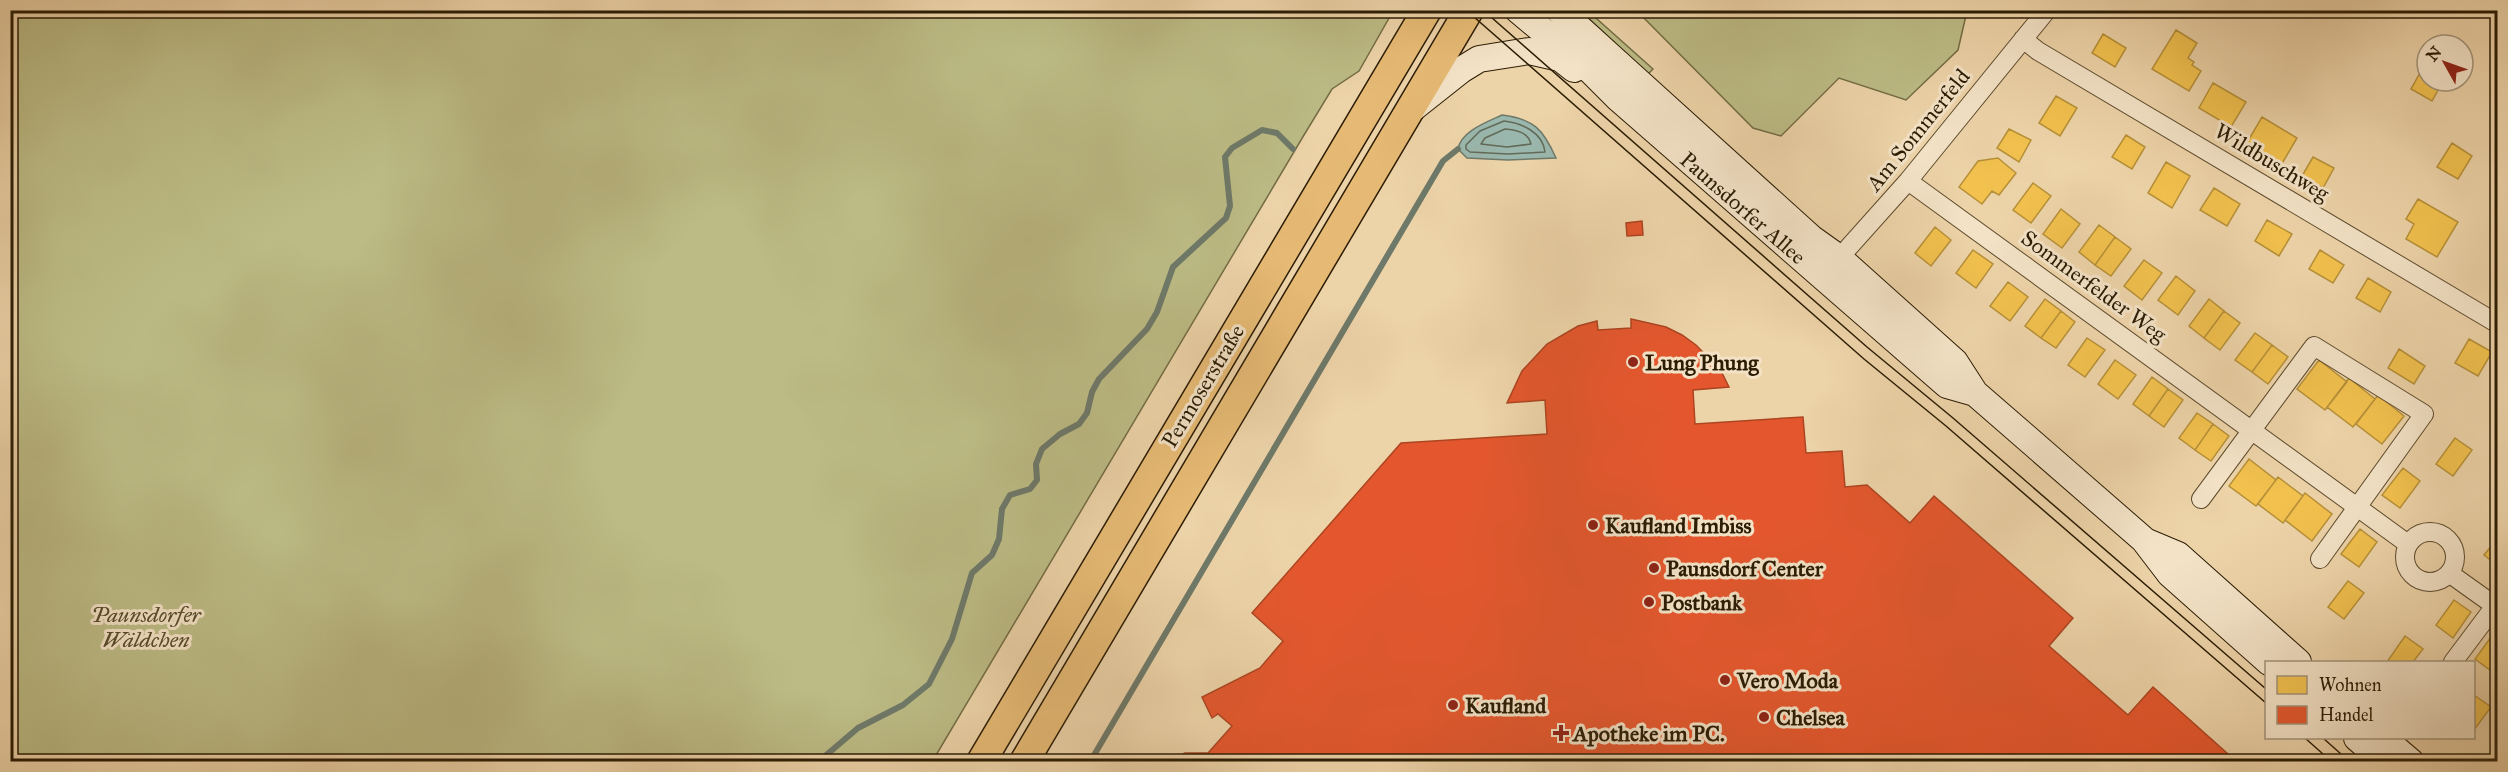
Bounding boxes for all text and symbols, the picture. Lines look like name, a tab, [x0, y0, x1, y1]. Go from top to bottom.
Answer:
north arrow	[2415, 33, 2475, 93]
text: N	[2422, 42, 2446, 65]
street label: Am Sommerfeld	[1860, 63, 1976, 197]
street label: Wildbuschweg	[2210, 117, 2335, 207]
street label: Paunsdorfer Allee	[1675, 146, 1811, 270]
street label: Sommerfelder Weg	[2016, 224, 2173, 348]
street label: Permoserstraße	[1156, 320, 1250, 452]
place label: Lung Phung	[1645, 349, 1759, 376]
marker: Lung Phung	[1626, 355, 1640, 369]
place label: Kaufland Imbiss	[1605, 512, 1752, 539]
marker: Kaufland Imbiss	[1586, 518, 1600, 532]
place label: Paunsdorf Center	[1666, 555, 1824, 582]
marker: Paunsdorf Center	[1647, 561, 1661, 575]
place label: Postbank	[1661, 589, 1743, 616]
marker: Postbank	[1642, 595, 1656, 609]
park label: Paunsdorfer Wäldchen	[91, 601, 203, 653]
legend	[2265, 661, 2475, 739]
place label: Vero Moda	[1736, 667, 1839, 694]
marker: Vero Moda	[1718, 673, 1732, 687]
text: Wohnen	[2319, 674, 2382, 696]
place label: Kaufland	[1465, 692, 1547, 719]
marker: Kaufland	[1446, 698, 1460, 712]
place label: Chelsea	[1776, 704, 1845, 731]
text: Handel	[2319, 704, 2373, 726]
marker: Chelsea	[1757, 710, 1771, 724]
place label: Apotheke im PC.	[1571, 720, 1725, 747]
marker: Apotheke im PC.	[1554, 726, 1568, 740]

